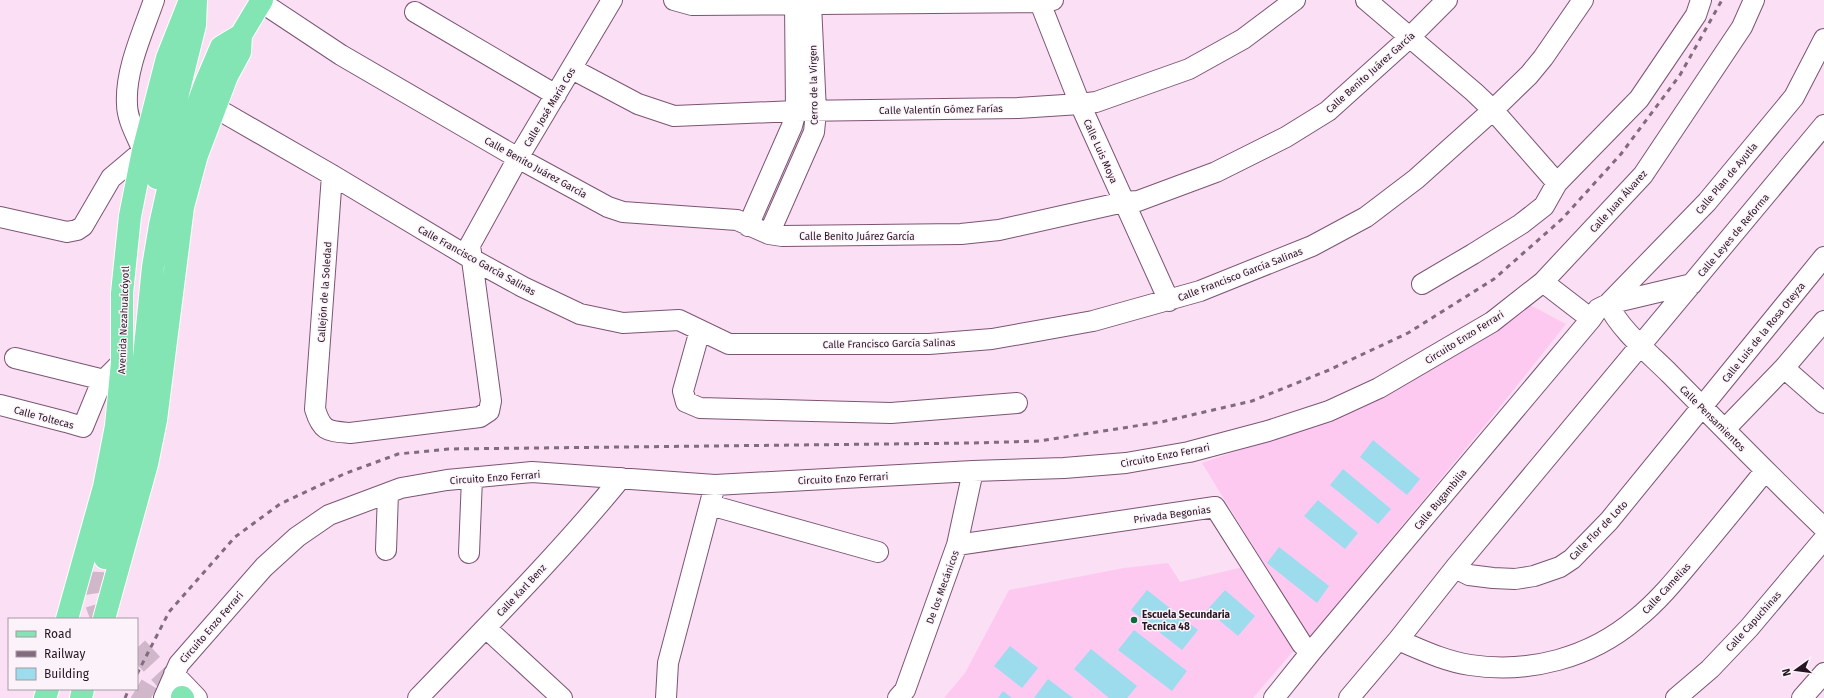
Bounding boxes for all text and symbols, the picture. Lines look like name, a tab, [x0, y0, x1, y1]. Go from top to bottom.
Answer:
street label: Calle Benito Juárez García	[1323, 29, 1418, 116]
street label: Cerro de la Virgen	[807, 45, 821, 125]
street label: Calle José María Cos	[521, 65, 578, 149]
street label: Calle Valentín Gómez Farías	[879, 102, 1003, 117]
street label: Calle Luis Moya	[1081, 117, 1120, 186]
street label: Calle Benito Juárez García	[482, 134, 589, 201]
street label: Calle Plan de Ayutla	[1693, 140, 1760, 217]
street label: Calle Juan Álvarez	[1586, 166, 1650, 235]
street label: Calle Leyes de Reforma	[1695, 192, 1772, 280]
street label: Calle Francisco García Salinas	[415, 223, 538, 298]
street label: Calle Benito Juárez García	[799, 230, 915, 243]
street label: Callejón de la Soledad	[315, 241, 335, 343]
street label: Calle Francisco García Salinas	[1176, 244, 1305, 304]
street label: Avenida Nezahualcóyotl	[116, 266, 132, 374]
street label: Calle Luis de la Rosa Oteyza	[1720, 280, 1808, 385]
street label: Circuito Enzo Ferrari	[1423, 309, 1506, 367]
street label: Calle Francisco García Salinas	[822, 336, 956, 351]
street label: Calle Pensamientos	[1677, 383, 1748, 454]
street label: Calle Toltecas	[12, 404, 75, 432]
street label: Circuito Enzo Ferrari	[1120, 441, 1211, 471]
street label: Calle Bugambilia	[1412, 467, 1470, 532]
street label: Circuito Enzo Ferrari	[449, 469, 541, 487]
street label: Circuito Enzo Ferrari	[797, 471, 889, 487]
street label: Calle Flor de Loto	[1567, 498, 1630, 563]
street label: Privada Begonias	[1133, 504, 1212, 526]
street label: De los Mecánicos	[924, 548, 962, 626]
street label: Calle Camelias	[1640, 560, 1694, 617]
street label: Calle Karl Benz	[494, 562, 549, 619]
street label: Circuito Enzo Ferrari	[177, 589, 246, 666]
street label: Calle Capuchinas	[1724, 589, 1784, 654]
place label: Escuela Secundaria Tecnica 48	[1142, 609, 1230, 633]
marker: Escuela Secundaria Tecnica 48	[1129, 615, 1139, 625]
legend	[8, 618, 138, 690]
text: Road	[44, 627, 72, 641]
text: Railway	[44, 647, 85, 661]
north arrow	[1776, 650, 1816, 690]
text: Building	[44, 667, 90, 681]
text: N	[1780, 667, 1794, 677]

